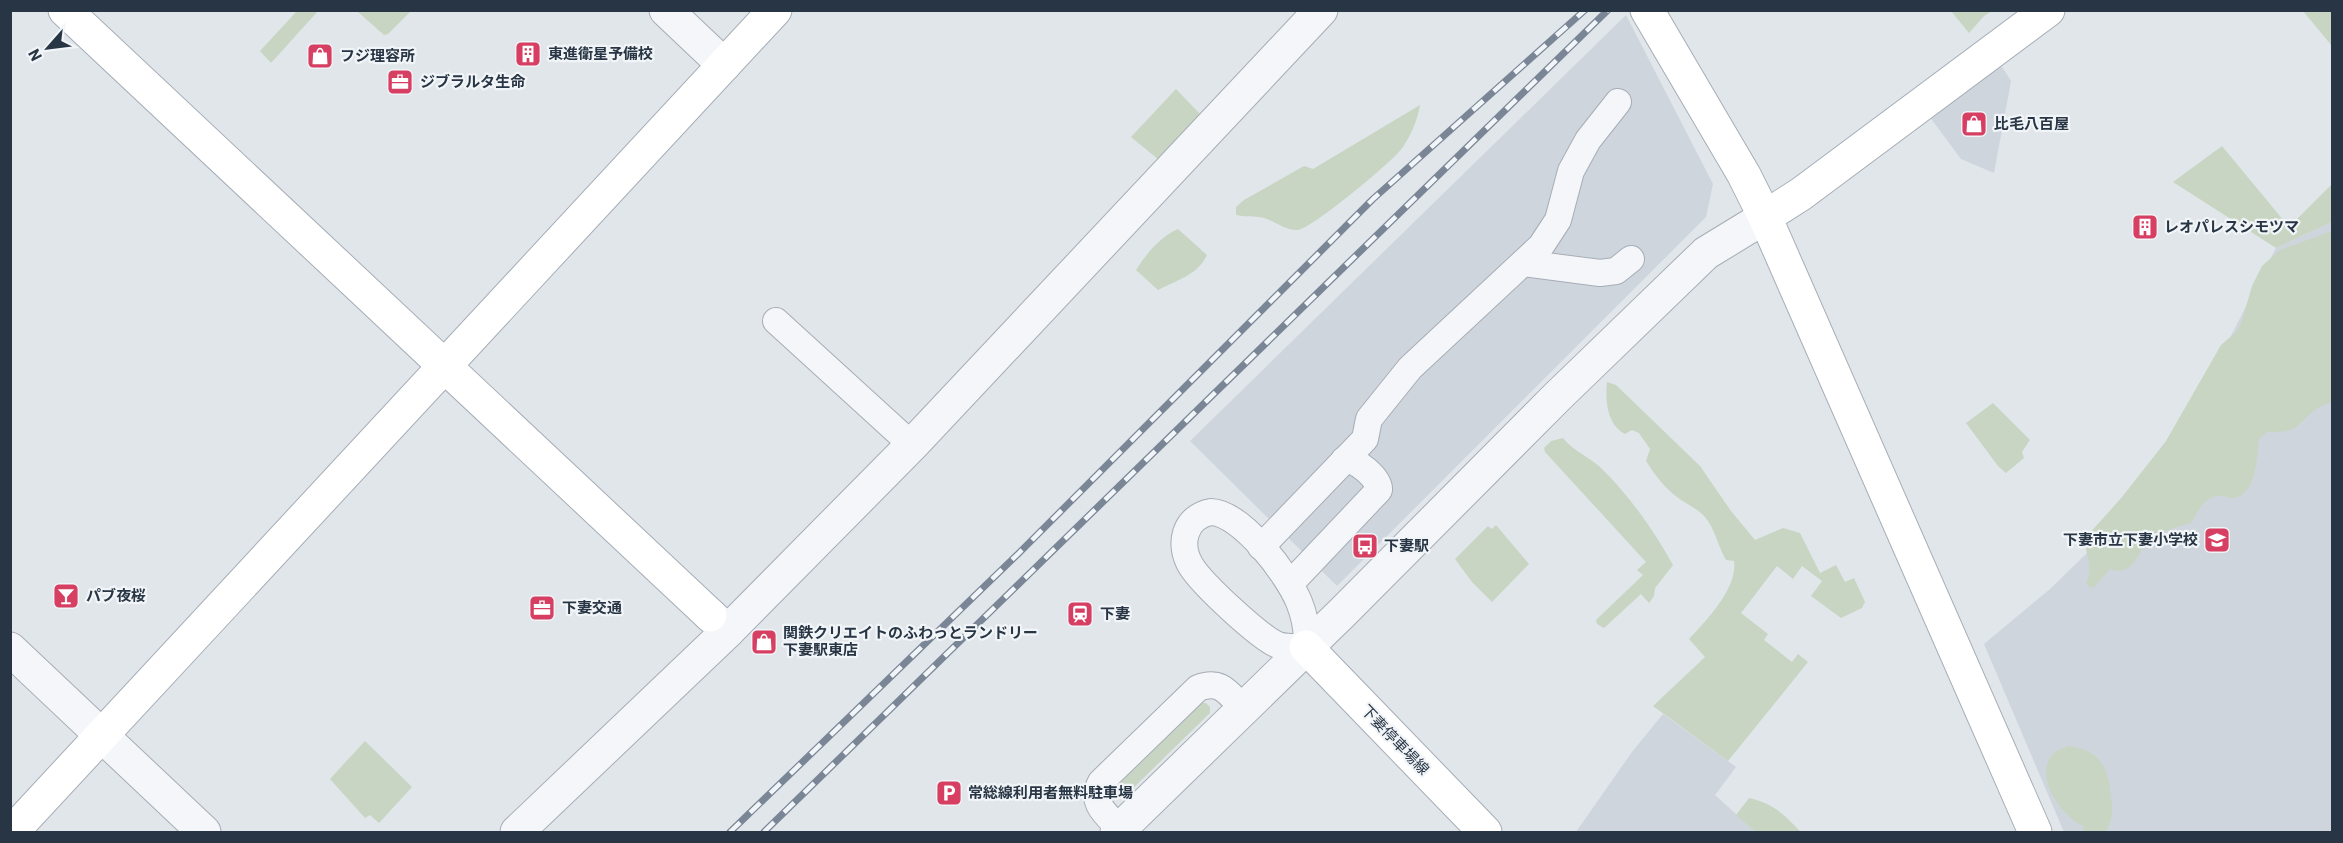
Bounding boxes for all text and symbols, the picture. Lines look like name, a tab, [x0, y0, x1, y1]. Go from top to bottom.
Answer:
north arrow	[18, 18, 78, 78]
building icon: 東進衛星予備校	[513, 39, 543, 69]
shop icon: フジ理容所	[305, 41, 335, 71]
place label: 東進衛星予備校	[548, 44, 653, 62]
text: N	[23, 46, 45, 64]
place label: フジ理容所	[340, 46, 415, 64]
office icon: ジブラルタ生命	[385, 67, 415, 97]
place label: ジブラルタ生命	[420, 72, 526, 90]
shop icon: 比毛八百屋	[1959, 109, 1989, 139]
place label: 比毛八百屋	[1994, 114, 2069, 132]
building icon: レオパレスシモツマ	[2130, 212, 2160, 242]
place label: レオパレスシモツマ	[2164, 217, 2299, 235]
school or university icon: 下妻市立下妻小学校	[2202, 525, 2232, 555]
place label: 下妻市立下妻小学校	[2063, 530, 2198, 548]
bus stop icon: 下妻駅	[1350, 531, 1380, 561]
place label: 下妻駅	[1384, 536, 1429, 554]
bar icon: パブ夜桜	[51, 581, 81, 611]
place label: パブ夜桜	[86, 586, 146, 604]
office icon: 下妻交通	[527, 593, 557, 623]
place label: 下妻交通	[562, 598, 622, 616]
station icon: 下妻	[1065, 599, 1095, 629]
place label: 下妻	[1100, 604, 1130, 622]
place label: 関鉄クリエイトのふわっとランドリー 下妻駅東店	[783, 623, 1038, 658]
shop icon: 関鉄クリエイトのふわっとランドリー 下妻駅東店	[749, 627, 779, 657]
street label: 下妻停車場線	[1358, 701, 1433, 778]
parking icon: 常総線利用者無料駐車場	[934, 778, 964, 808]
place label: 常総線利用者無料駐車場	[968, 783, 1133, 801]

